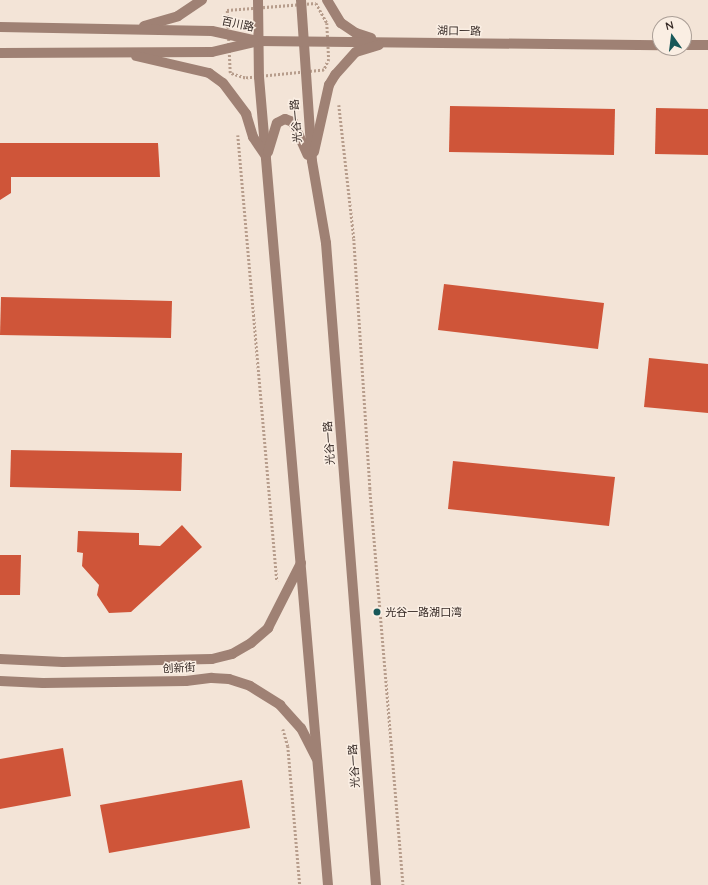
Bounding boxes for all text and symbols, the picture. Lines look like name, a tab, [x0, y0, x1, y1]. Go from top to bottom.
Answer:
street label: 百川路	[220, 14, 256, 34]
north arrow	[652, 16, 692, 56]
text: N	[664, 18, 675, 33]
street label: 湖口一路	[437, 24, 481, 38]
street label: 光谷一路	[288, 99, 304, 143]
street label: 光谷一路	[321, 421, 337, 465]
place label: 光谷一路湖口湾	[385, 605, 462, 619]
marker: 光谷一路湖口湾	[372, 607, 382, 617]
street label: 创新街	[162, 661, 196, 675]
street label: 光谷一路	[346, 744, 362, 788]

